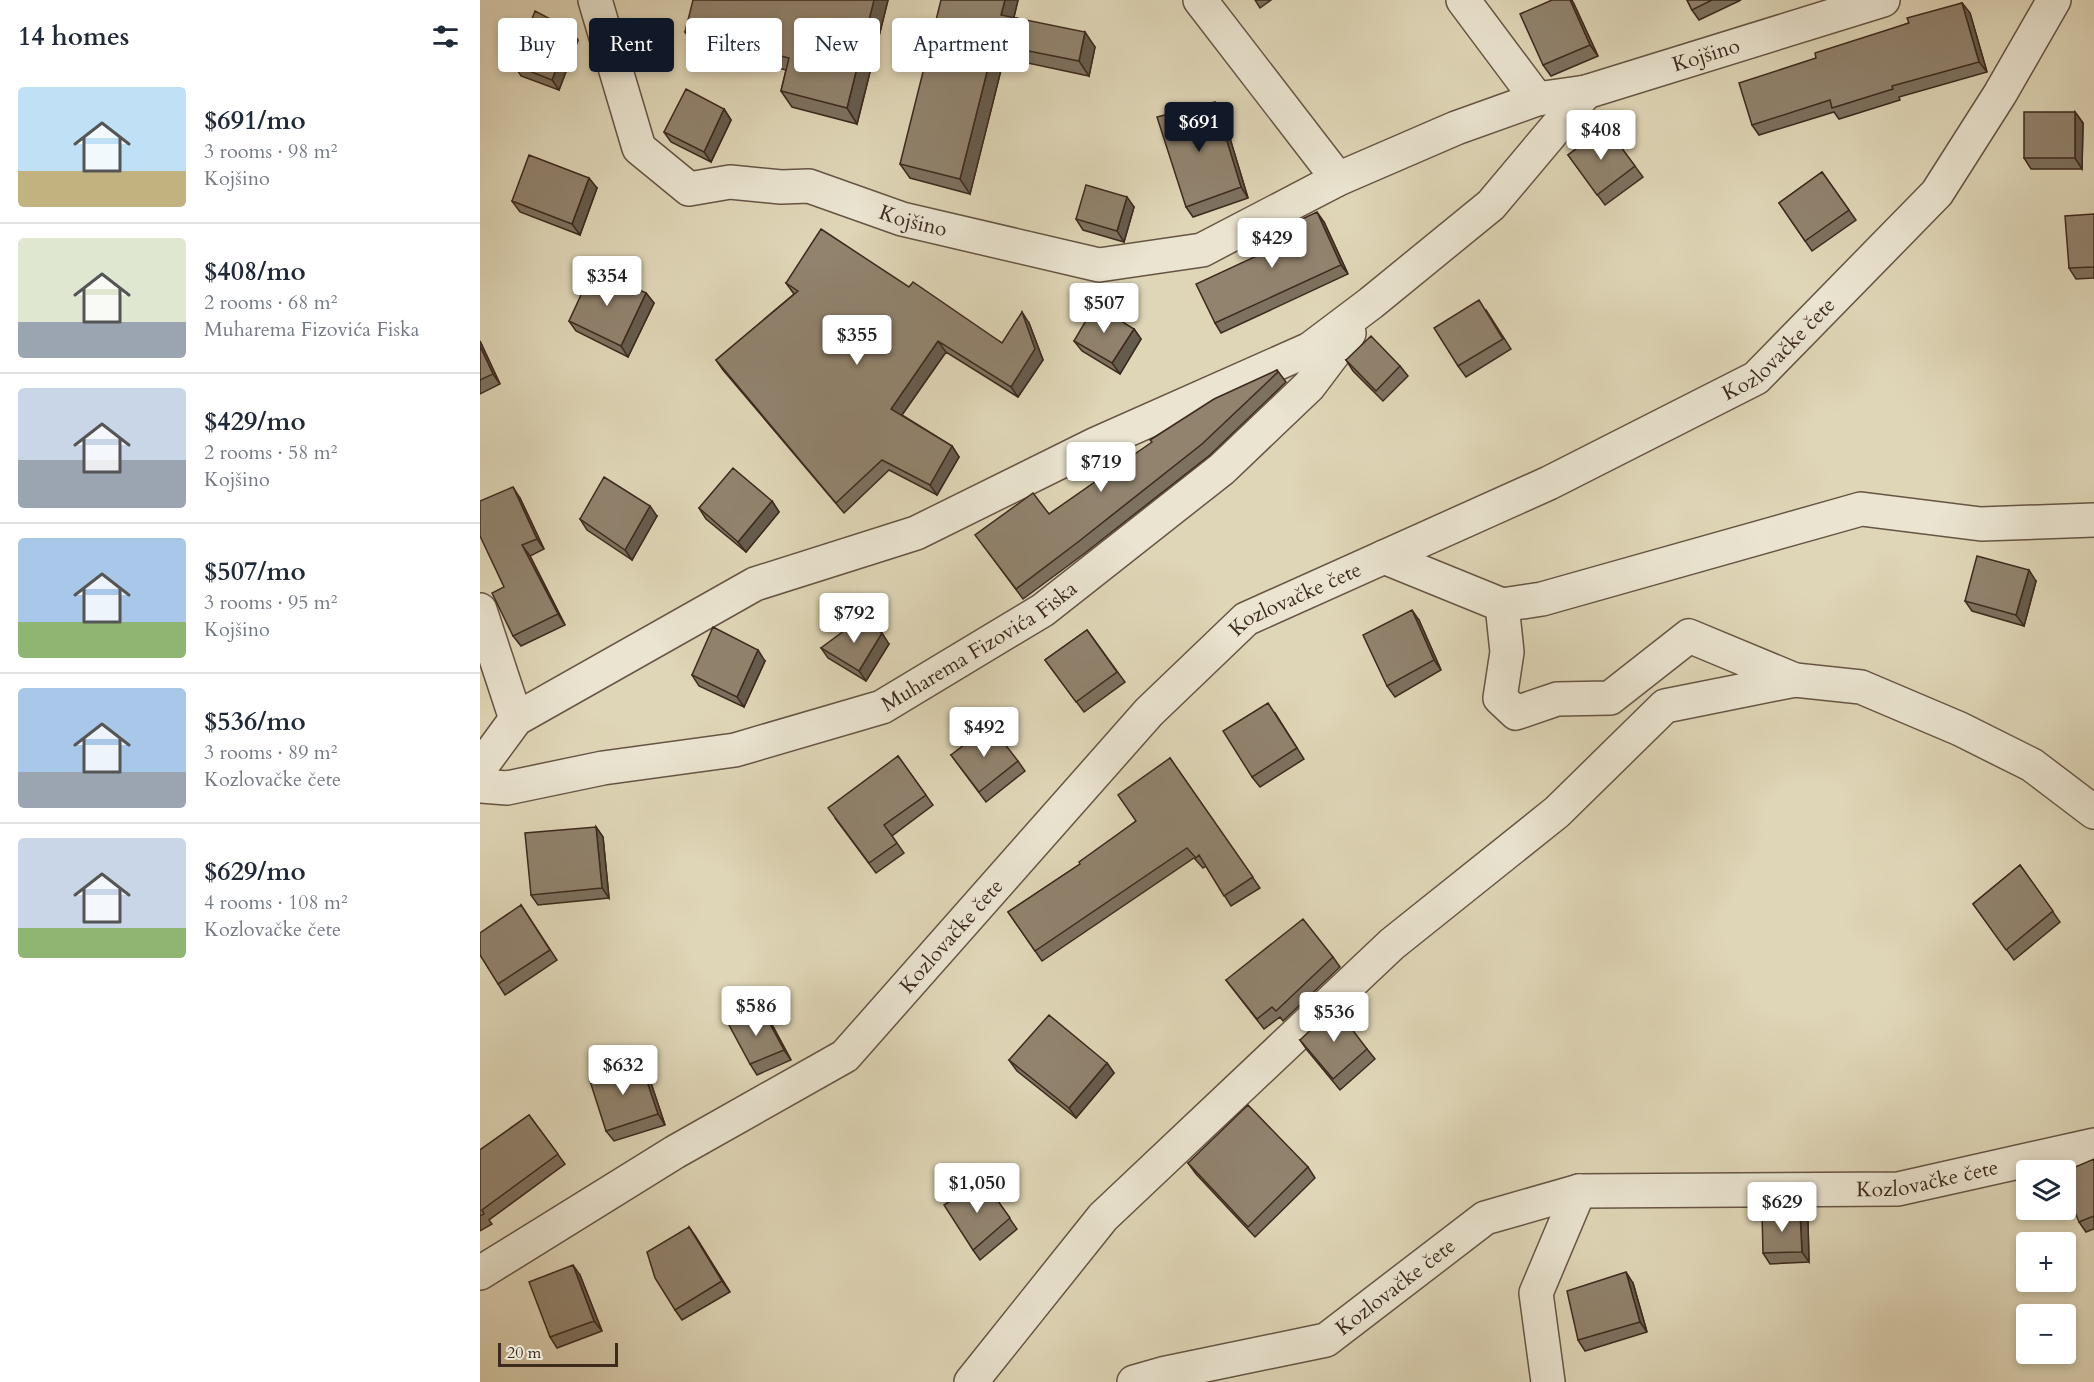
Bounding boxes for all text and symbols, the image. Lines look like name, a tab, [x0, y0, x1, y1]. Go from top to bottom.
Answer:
chip: Buy	[498, 18, 577, 72]
chip: Rent	[589, 18, 674, 72]
chip: Filters	[686, 18, 782, 72]
chip: New	[794, 18, 880, 72]
chip: Apartment	[892, 18, 1029, 72]
text: 14 homes	[18, 19, 129, 54]
icon: filters	[429, 20, 462, 53]
street label: Kojšino	[1669, 31, 1743, 79]
pin: $691	[1163, 102, 1235, 153]
text: $691/mo	[204, 103, 306, 138]
text: $691	[1179, 108, 1219, 135]
pin: $408	[1565, 110, 1637, 161]
icon: home	[66, 111, 138, 183]
text: $408	[1581, 116, 1621, 143]
text: 3 rooms · 98 m²	[204, 138, 337, 165]
text: Kojšino	[204, 165, 270, 192]
street label: Kojšino	[875, 198, 950, 244]
pin: $429	[1236, 218, 1308, 269]
text: $429	[1252, 224, 1292, 251]
text: $408/mo	[204, 254, 306, 289]
pin: $354	[571, 256, 643, 307]
icon: home	[66, 262, 138, 334]
text: $354	[587, 262, 627, 289]
pin: $507	[1068, 283, 1140, 334]
text: 2 rooms · 68 m²	[204, 289, 337, 316]
text: $507	[1084, 289, 1124, 316]
street label: Kozlovačke čete	[1717, 291, 1842, 408]
pin: $355	[821, 315, 893, 366]
text: Muharema Fizovića Fiska	[204, 316, 419, 343]
text: $355	[837, 321, 877, 348]
text: $429/mo	[204, 404, 306, 439]
icon: home	[66, 412, 138, 484]
text: 2 rooms · 58 m²	[204, 439, 337, 466]
pin: $719	[1065, 442, 1137, 493]
text: $719	[1081, 448, 1121, 475]
text: Kojšino	[204, 466, 270, 493]
text: $507/mo	[204, 554, 306, 589]
street label: Kozlovačke čete	[1222, 555, 1366, 643]
icon: home	[66, 562, 138, 634]
street label: Muharema Fizovića Fiska	[876, 574, 1083, 719]
text: 3 rooms · 95 m²	[204, 589, 337, 616]
pin: $792	[818, 593, 890, 644]
text: $792	[834, 599, 874, 626]
text: Kojšino	[204, 616, 270, 643]
text: $536/mo	[204, 704, 306, 739]
pin: $492	[948, 707, 1020, 758]
icon: home	[66, 712, 138, 784]
text: $492	[964, 713, 1004, 740]
text: 3 rooms · 89 m²	[204, 739, 337, 766]
text: Kozlovačke čete	[204, 766, 341, 793]
text: $629/mo	[204, 854, 306, 889]
icon: home	[66, 862, 138, 934]
street label: Kozlovačke čete	[893, 873, 1010, 1000]
text: 4 rooms · 108 m²	[204, 889, 348, 916]
text: Kozlovačke čete	[204, 916, 341, 943]
pin: $586	[720, 986, 792, 1037]
text: $586	[736, 992, 776, 1019]
pin: $536	[1298, 992, 1370, 1043]
text: $536	[1314, 998, 1354, 1025]
pin: $632	[587, 1045, 659, 1096]
text: $632	[603, 1051, 643, 1078]
street label: Kozlovačke čete	[1856, 1153, 2001, 1204]
map controls	[2016, 1160, 2076, 1364]
button: layers	[2016, 1160, 2076, 1220]
pin: $1,050	[928, 1163, 1026, 1214]
text: $1,050	[948, 1169, 1006, 1196]
pin: $629	[1746, 1182, 1818, 1233]
text: $629	[1762, 1188, 1802, 1215]
street label: Kozlovačke čete	[1330, 1232, 1462, 1343]
button: +	[2016, 1232, 2076, 1292]
button: −	[2016, 1304, 2076, 1364]
scale bar	[498, 1340, 618, 1368]
text: 20 m	[507, 1342, 541, 1364]

